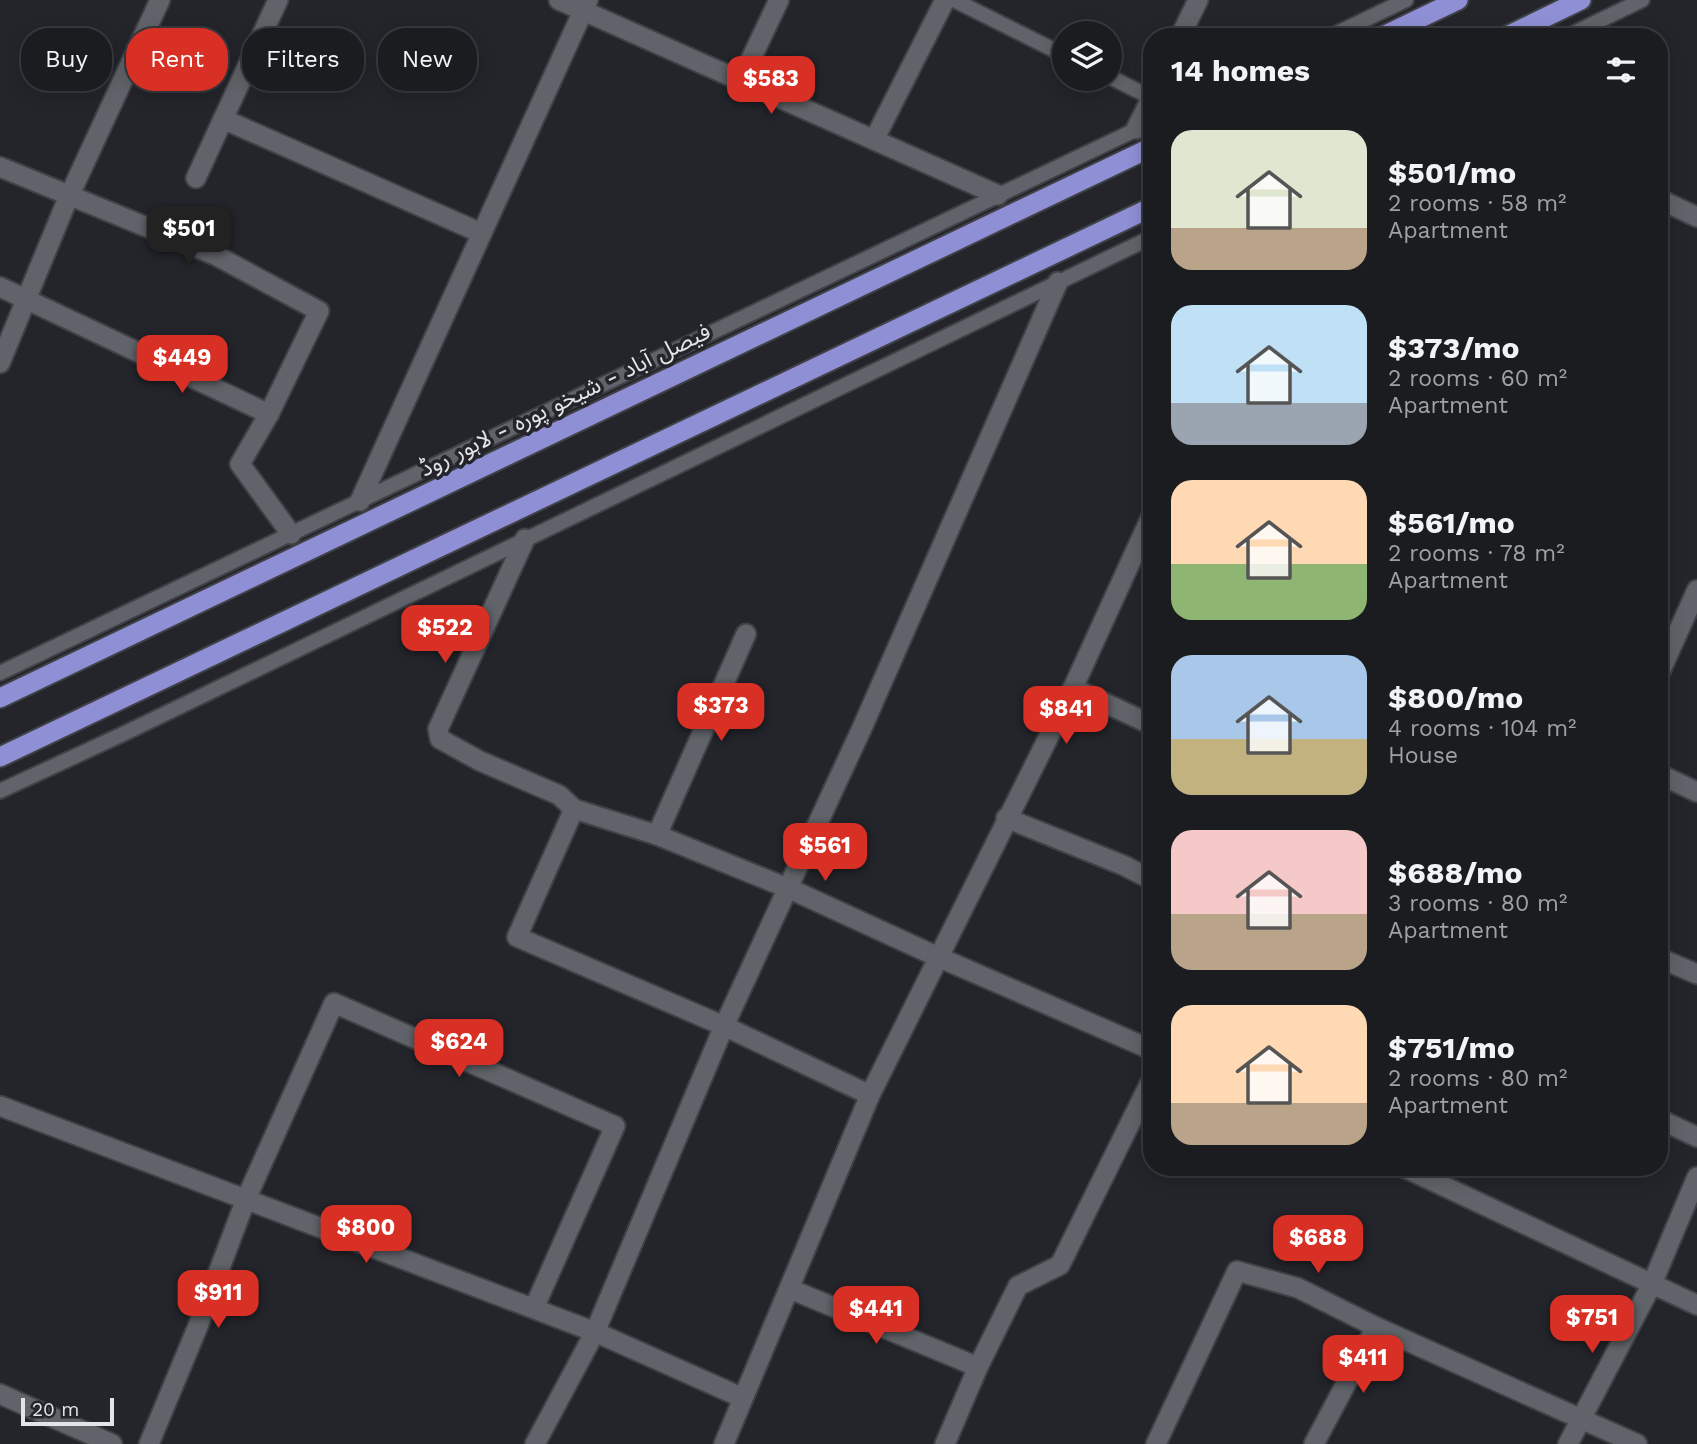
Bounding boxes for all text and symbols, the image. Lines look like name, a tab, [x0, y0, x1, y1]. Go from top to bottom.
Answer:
map controls	[1052, 21, 1122, 91]
button: layers	[1052, 21, 1122, 91]
chip: Buy	[21, 28, 112, 91]
chip: Rent	[126, 28, 228, 91]
chip: Filters	[242, 28, 364, 91]
chip: New	[378, 28, 477, 91]
icon: filters	[1602, 51, 1640, 89]
text: 14 homes	[1171, 53, 1310, 88]
pin: $583	[730, 57, 812, 116]
text: $583	[743, 65, 799, 92]
text: $501/mo	[1388, 155, 1516, 190]
icon: home	[1227, 158, 1311, 242]
text: 2 rooms · 58 m²	[1388, 190, 1567, 217]
pin: $501	[148, 206, 230, 266]
text: $501	[163, 215, 215, 242]
text: Apartment	[1388, 217, 1508, 244]
street label: فیصل آباد - شیخو پورہ - لاہور روڈ	[415, 318, 715, 483]
text: $373/mo	[1388, 330, 1519, 365]
icon: home	[1227, 333, 1311, 417]
pin: $449	[141, 336, 223, 395]
text: $449	[153, 344, 211, 371]
text: 2 rooms · 60 m²	[1388, 365, 1567, 392]
text: Apartment	[1388, 392, 1508, 419]
text: $561/mo	[1388, 505, 1515, 540]
icon: home	[1227, 508, 1311, 592]
text: 2 rooms · 78 m²	[1388, 540, 1565, 567]
text: Apartment	[1388, 567, 1508, 594]
pin: $522	[404, 606, 486, 665]
text: $522	[417, 614, 473, 641]
text: $800/mo	[1388, 680, 1523, 715]
icon: home	[1227, 683, 1311, 767]
pin: $373	[680, 684, 762, 743]
pin: $841	[1025, 686, 1107, 746]
text: $373	[693, 692, 749, 719]
text: $841	[1039, 695, 1093, 722]
text: 4 rooms · 104 m²	[1388, 715, 1576, 742]
text: House	[1388, 742, 1458, 769]
pin: $561	[784, 824, 866, 883]
text: $561	[799, 832, 851, 859]
text: $688/mo	[1388, 855, 1523, 890]
icon: home	[1227, 858, 1311, 942]
text: 3 rooms · 80 m²	[1388, 890, 1567, 917]
text: Apartment	[1388, 917, 1508, 944]
pin: $624	[418, 1020, 500, 1079]
text: $624	[430, 1028, 488, 1055]
text: $751/mo	[1388, 1030, 1515, 1065]
icon: home	[1227, 1033, 1311, 1117]
text: 2 rooms · 80 m²	[1388, 1065, 1567, 1092]
text: Apartment	[1388, 1092, 1508, 1119]
pin: $800	[325, 1206, 407, 1265]
text: $800	[337, 1214, 395, 1241]
pin: $688	[1277, 1216, 1359, 1275]
text: $688	[1289, 1224, 1347, 1251]
pin: $911	[177, 1270, 259, 1330]
text: $911	[194, 1279, 242, 1306]
pin: $441	[835, 1286, 917, 1346]
text: $441	[849, 1295, 903, 1322]
pin: $751	[1551, 1296, 1633, 1355]
text: $751	[1566, 1304, 1618, 1331]
pin: $411	[1322, 1336, 1404, 1395]
text: $411	[1339, 1344, 1387, 1371]
scale bar	[21, 1395, 114, 1427]
text: 20 m	[32, 1398, 79, 1421]

